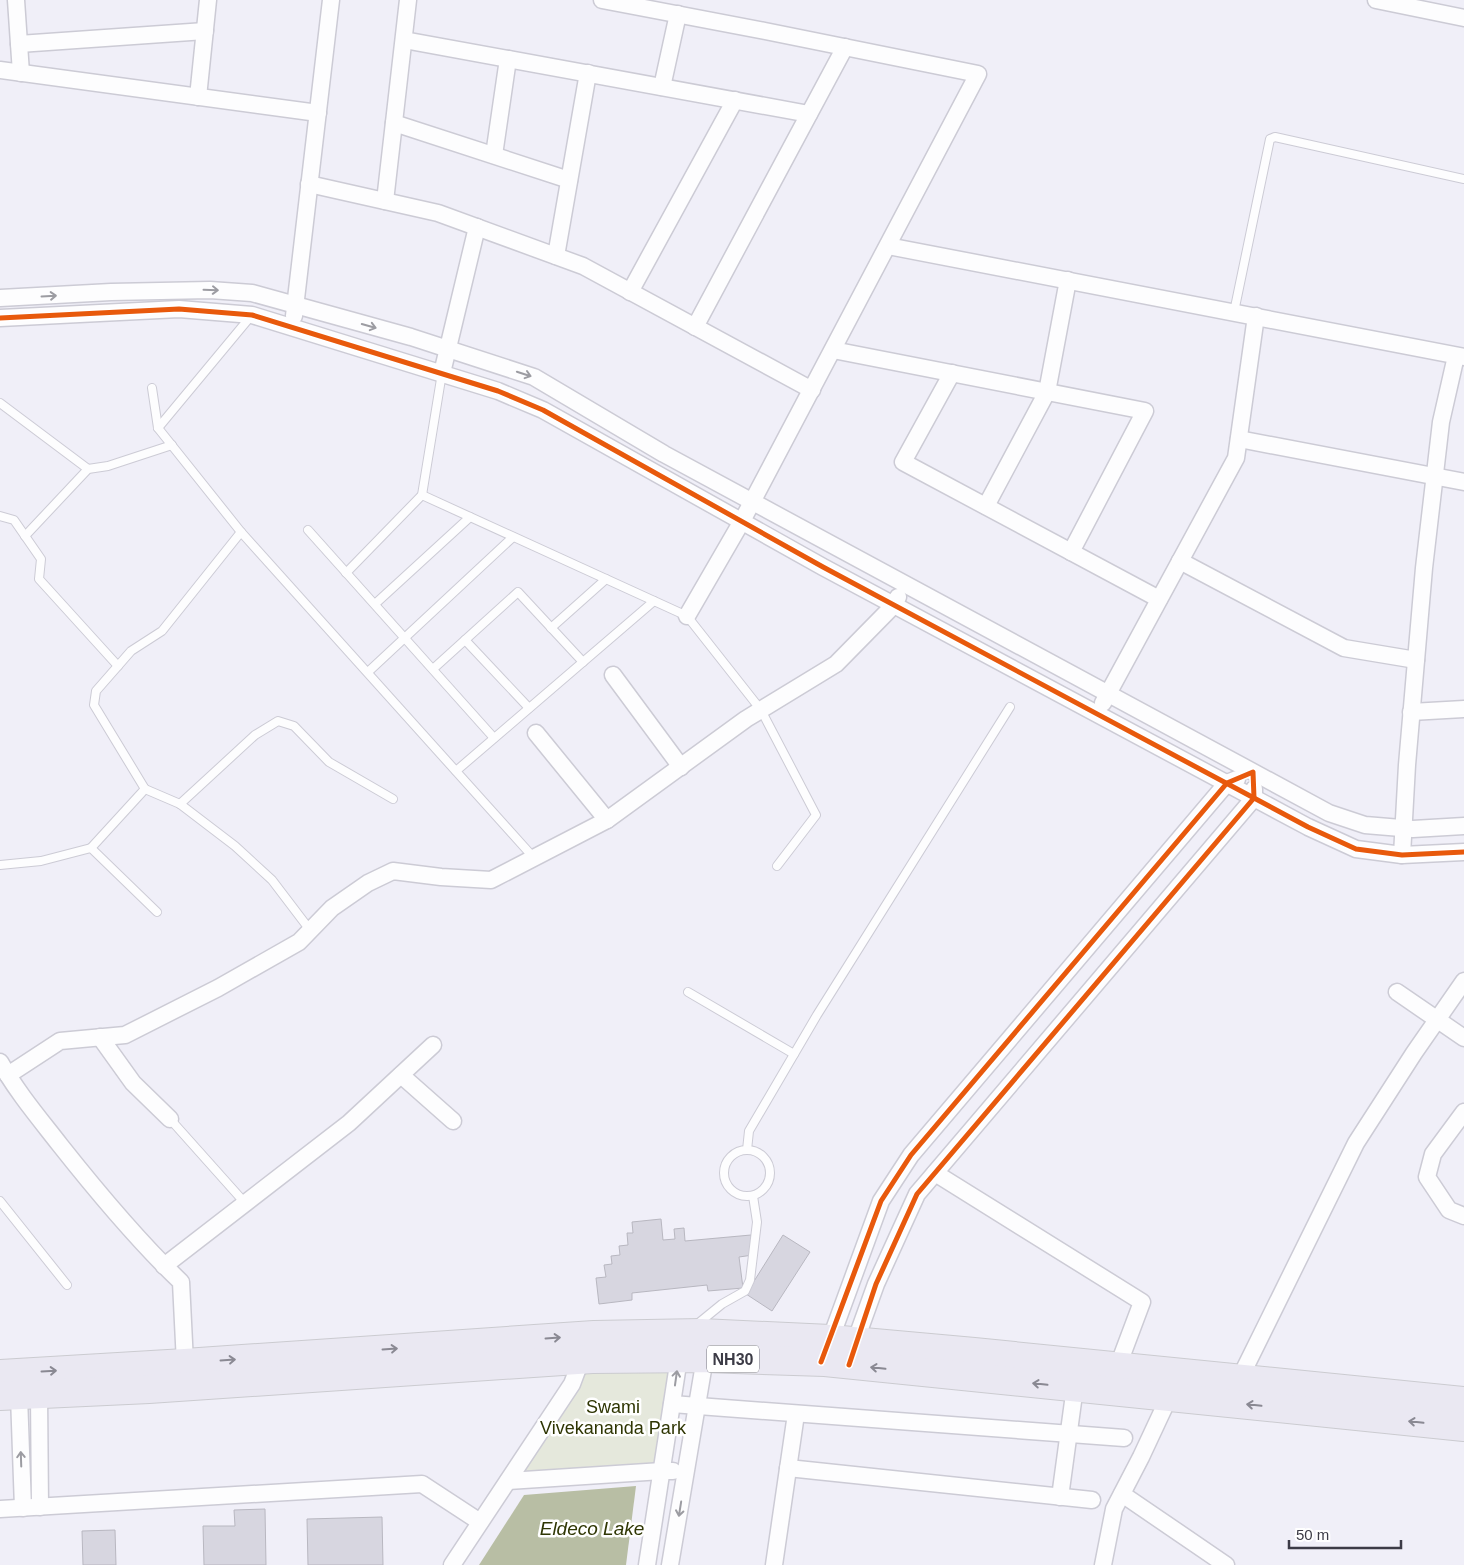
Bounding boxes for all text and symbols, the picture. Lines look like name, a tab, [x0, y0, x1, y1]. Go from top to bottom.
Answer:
one-way arrow	[202, 285, 219, 295]
one-way arrow	[40, 291, 56, 300]
one-way arrow	[361, 321, 377, 331]
one-way arrow	[516, 369, 532, 379]
one-way arrow	[544, 1333, 560, 1342]
one-way arrow	[382, 1344, 398, 1354]
road number: NH30	[707, 1346, 759, 1372]
one-way arrow	[220, 1356, 236, 1365]
one-way arrow	[871, 1363, 887, 1372]
one-way arrow	[40, 1367, 56, 1376]
one-way arrow	[671, 1371, 681, 1387]
one-way arrow	[1032, 1379, 1048, 1389]
park label: Swami Vivekananda Park	[540, 1397, 687, 1438]
one-way arrow	[1246, 1400, 1262, 1410]
one-way arrow	[1408, 1417, 1424, 1427]
one-way arrow	[16, 1451, 26, 1468]
one-way arrow	[674, 1501, 684, 1517]
water label: Eldeco Lake	[540, 1518, 644, 1539]
scale bar	[1289, 1518, 1402, 1550]
text: 50 m	[1296, 1526, 1329, 1543]

